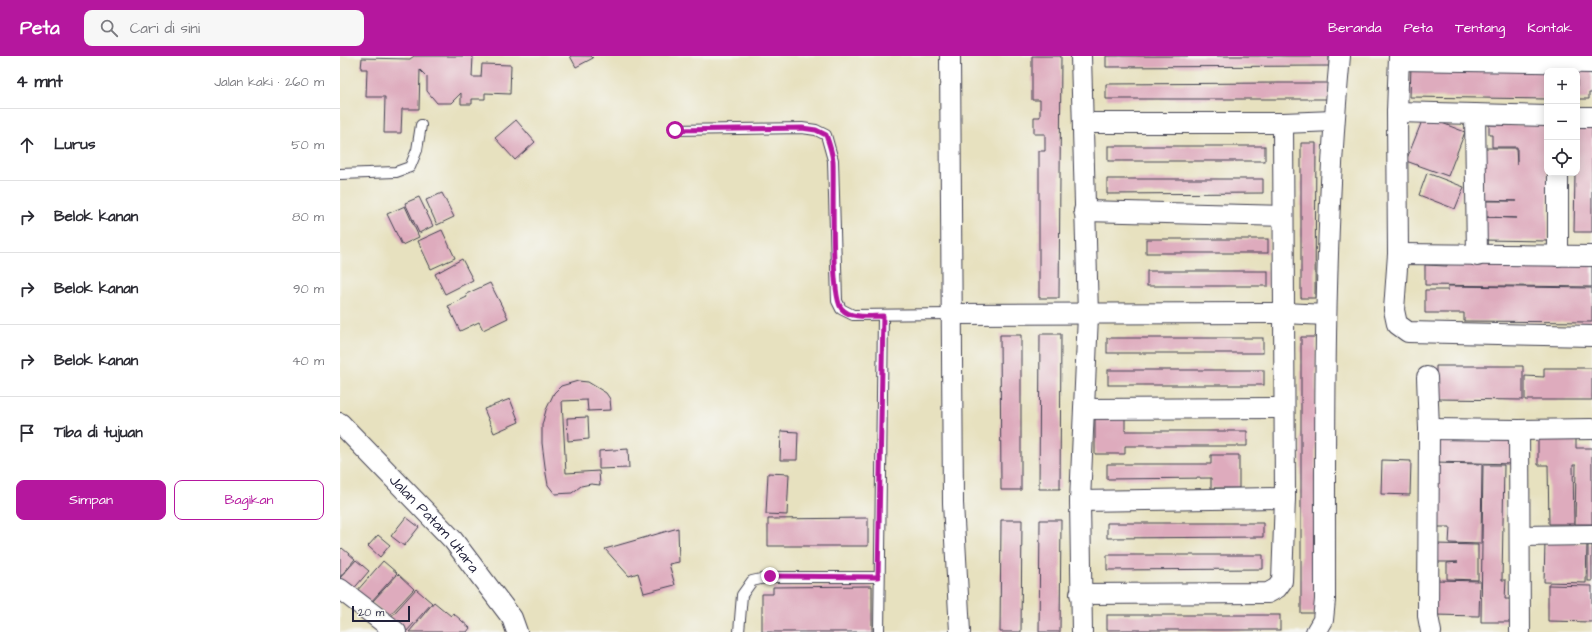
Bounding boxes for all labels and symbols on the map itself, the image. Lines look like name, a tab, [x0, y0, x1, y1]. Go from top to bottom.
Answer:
route start	[666, 121, 684, 139]
street label: Jalan Patam Utara	[385, 470, 485, 577]
route end	[761, 567, 779, 585]
scale bar	[352, 604, 410, 623]

